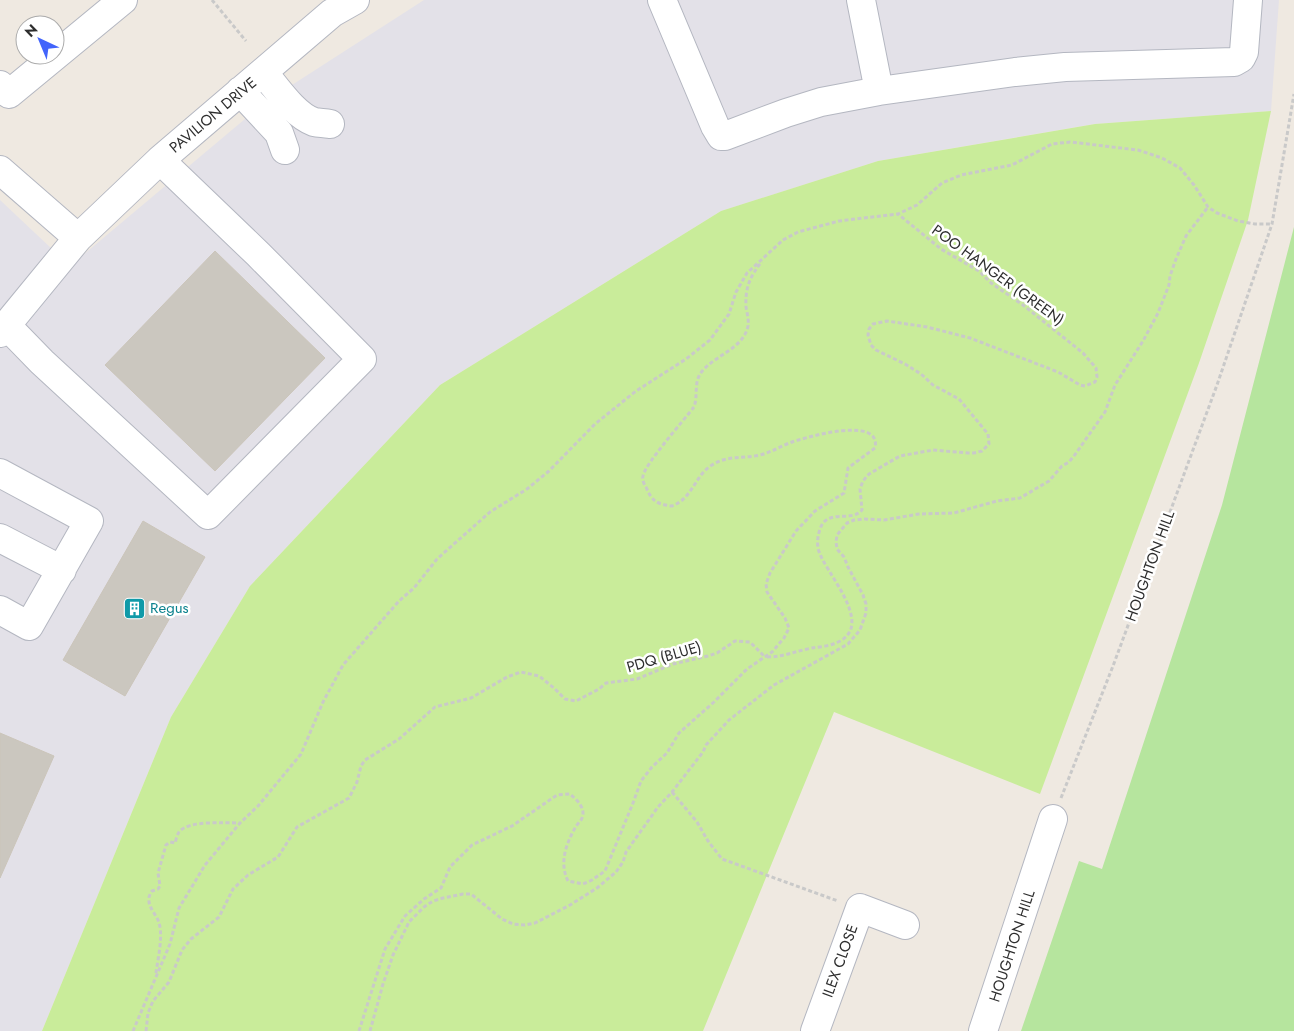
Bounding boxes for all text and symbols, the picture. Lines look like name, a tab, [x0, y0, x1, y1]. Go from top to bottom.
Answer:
north arrow	[15, 15, 65, 65]
text: N	[20, 20, 42, 42]
street label: PAVILION DRIVE	[165, 72, 261, 158]
street label: POO HANGER (GREEN)	[927, 219, 1069, 331]
street label: HOUGHTON HILL	[1120, 507, 1180, 624]
building icon: Regus	[122, 596, 146, 620]
place label: Regus	[150, 597, 189, 619]
street label: PDQ (BLUE)	[624, 636, 704, 678]
street label: HOUGHTON HILL	[984, 887, 1041, 1005]
street label: ILEX CLOSE	[817, 921, 863, 1001]

